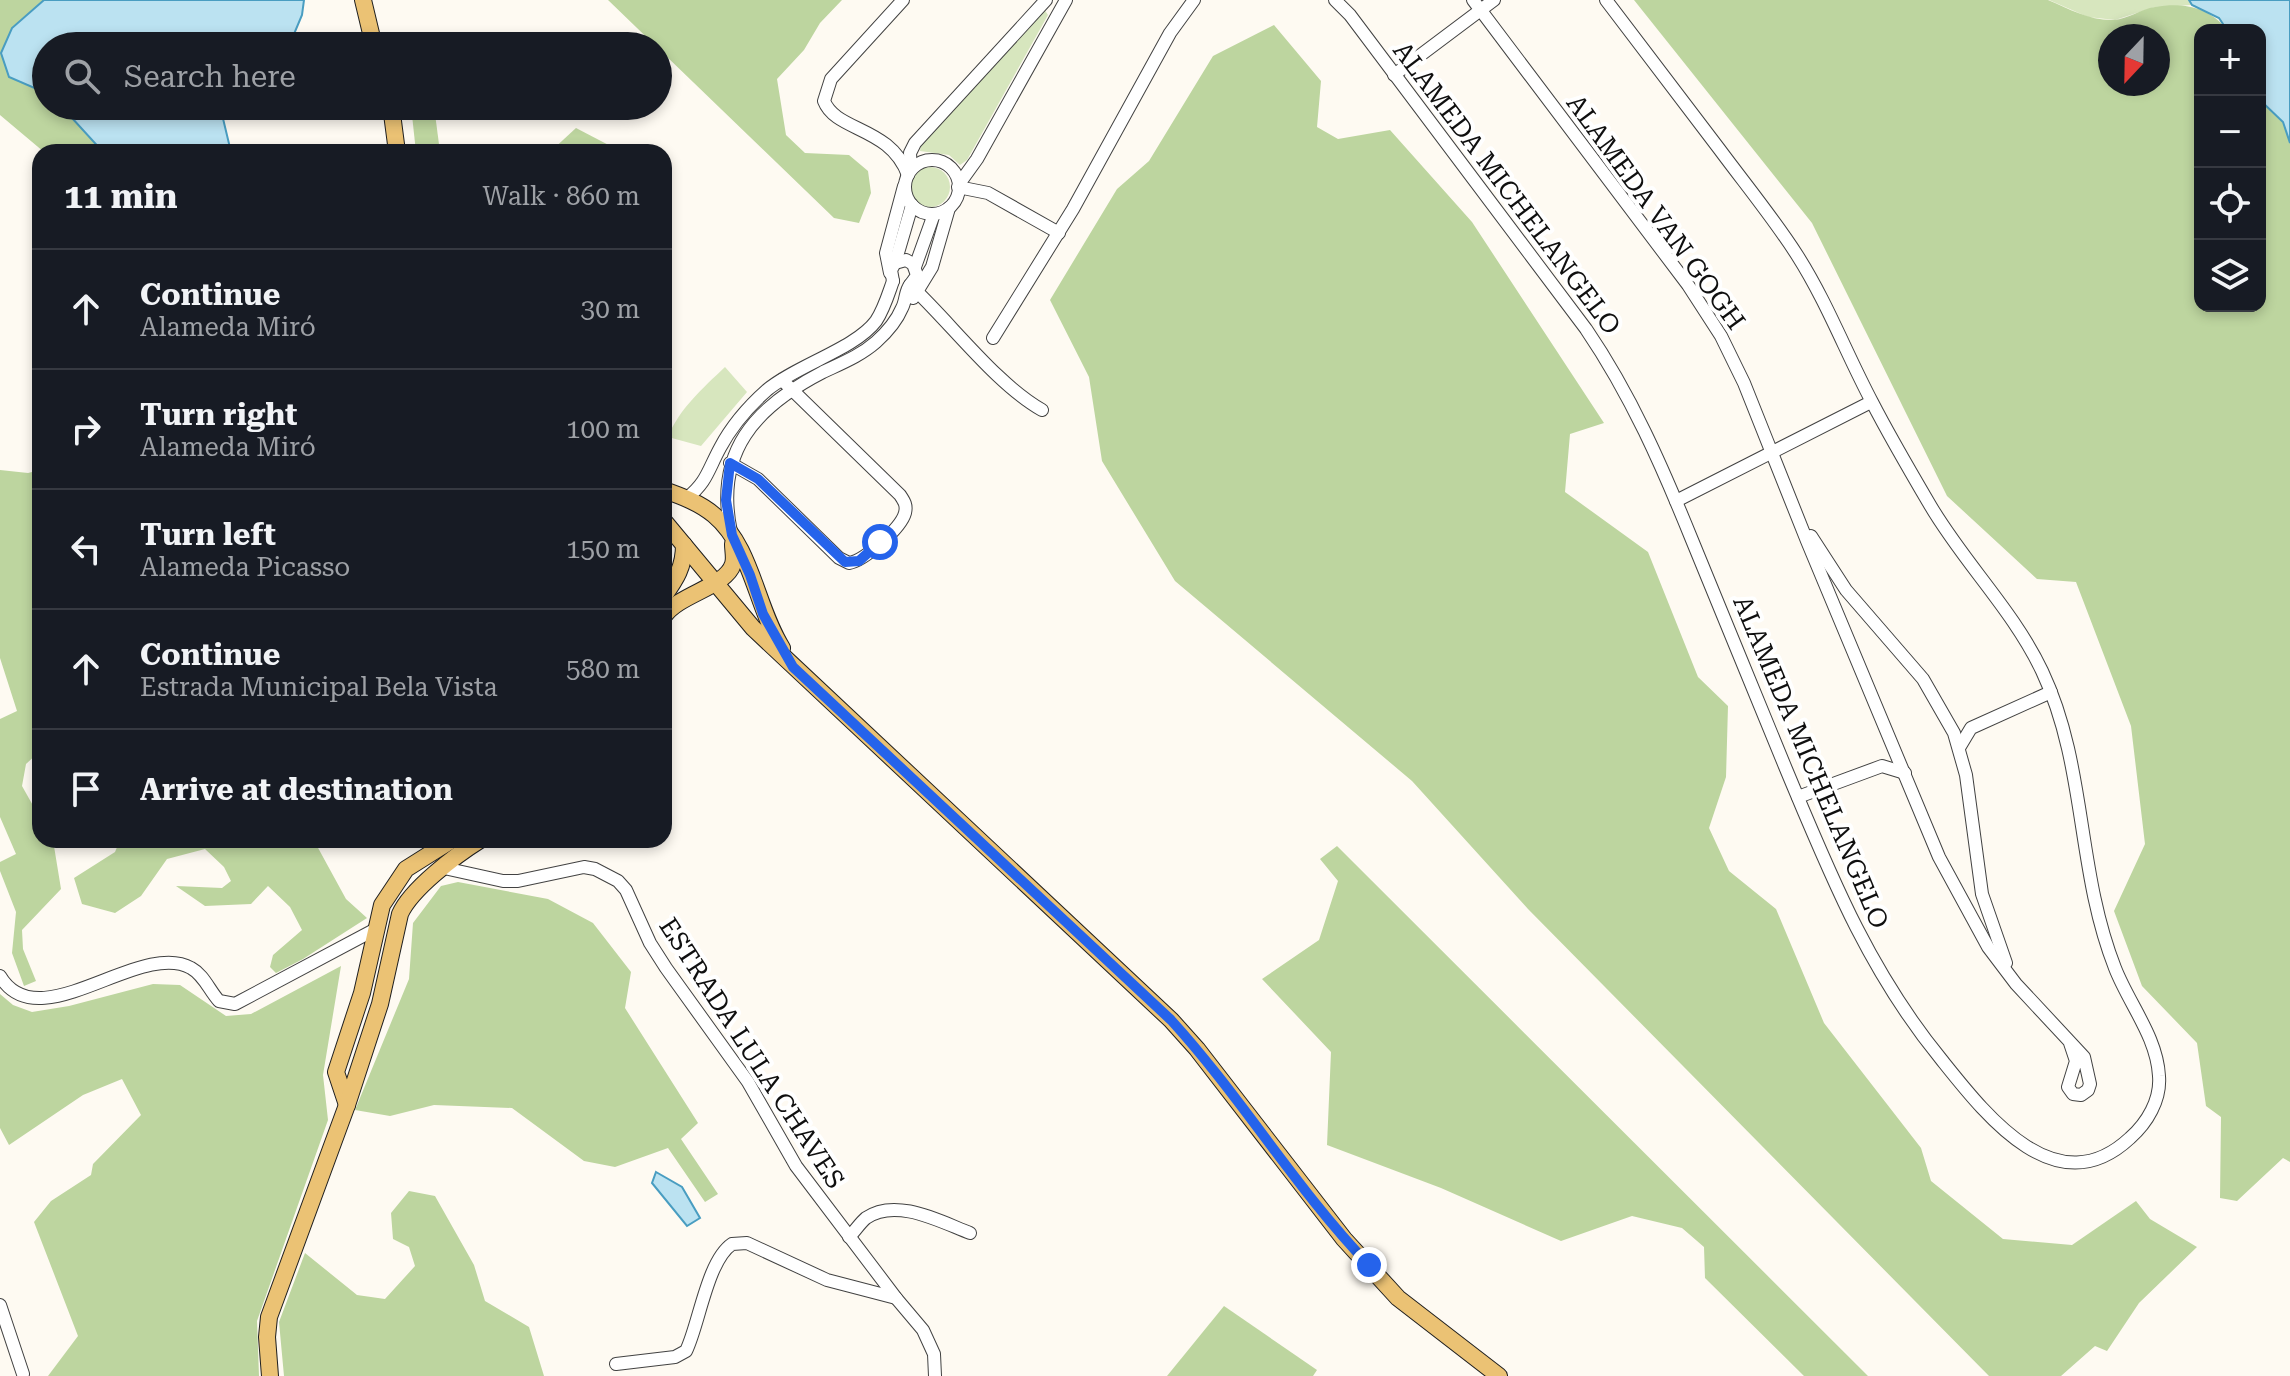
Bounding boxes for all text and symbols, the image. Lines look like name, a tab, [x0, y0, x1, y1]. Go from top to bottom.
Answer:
north arrow	[2098, 24, 2170, 96]
map controls	[2194, 24, 2266, 312]
button: +	[2194, 24, 2266, 96]
search box	[32, 32, 672, 120]
street label: ALAMEDA MICHELANGELO	[1387, 36, 1627, 340]
icon: search	[60, 54, 104, 98]
text: Search here	[124, 59, 296, 94]
street label: ALAMEDA VAN GOGH	[1561, 89, 1751, 335]
button: −	[2194, 96, 2266, 168]
button: locate	[2194, 168, 2266, 240]
text: 11 min	[64, 176, 178, 216]
text: Walk · 860 m	[482, 181, 640, 211]
button: layers	[2194, 240, 2266, 312]
text: Continue	[140, 277, 280, 312]
icon: ahead	[64, 287, 108, 331]
text: 30 m	[581, 294, 640, 324]
text: Alameda Miró	[140, 312, 316, 342]
text: Turn right	[140, 397, 297, 432]
icon: right	[64, 407, 108, 451]
text: 100 m	[566, 414, 640, 444]
text: Alameda Miró	[140, 432, 316, 462]
text: Turn left	[140, 517, 276, 552]
route start	[862, 524, 898, 560]
icon: left	[64, 527, 108, 571]
text: 150 m	[566, 534, 640, 564]
text: Alameda Picasso	[140, 552, 350, 582]
street label: ALAMEDA MICHELANGELO	[1727, 591, 1895, 933]
text: Continue	[140, 637, 280, 672]
icon: ahead	[64, 647, 108, 691]
text: 580 m	[566, 654, 640, 684]
text: Estrada Municipal Bela Vista	[140, 672, 498, 702]
icon: arrive	[64, 767, 108, 811]
text: Arrive at destination	[140, 772, 453, 807]
street label: ESTRADA LULA CHAVES	[653, 912, 851, 1194]
route end	[1351, 1247, 1387, 1283]

